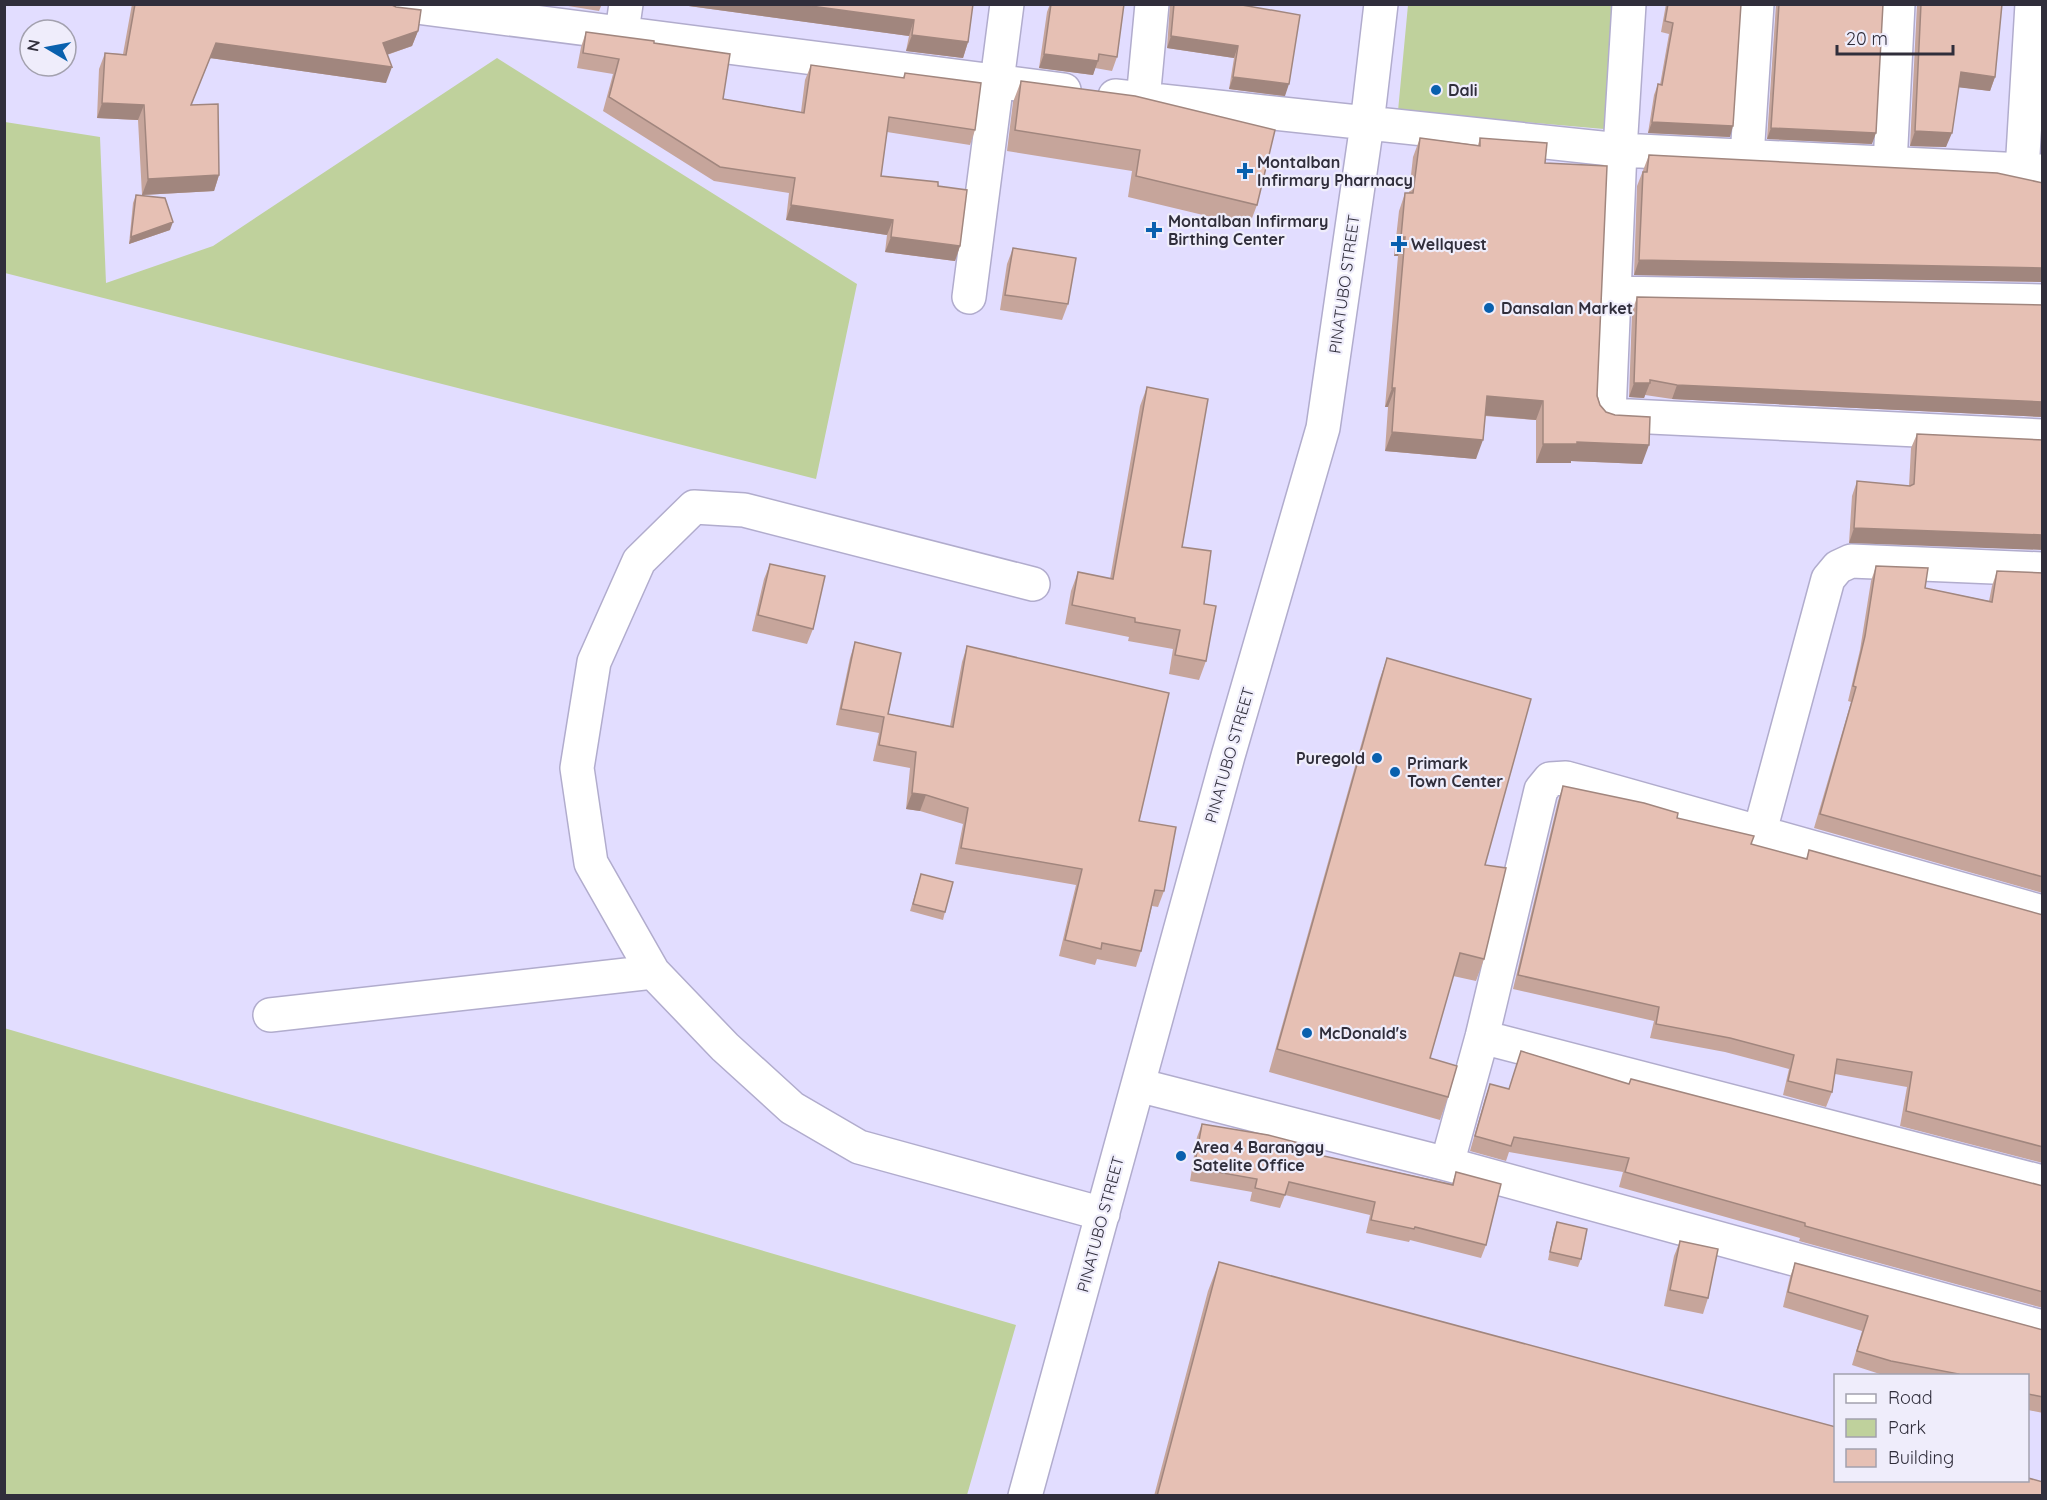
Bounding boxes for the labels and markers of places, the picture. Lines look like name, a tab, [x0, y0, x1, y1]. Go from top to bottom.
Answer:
place label: Dali	[1448, 80, 1478, 100]
marker: Dali	[1429, 83, 1443, 97]
place label: Montalban Infirmary Pharmacy	[1257, 152, 1413, 190]
marker: Montalban Infirmary Pharmacy	[1238, 164, 1252, 178]
place label: Montalban Infirmary Birthing Center	[1168, 211, 1328, 249]
marker: Montalban Infirmary Birthing Center	[1145, 221, 1163, 239]
place label: Wellquest	[1411, 234, 1487, 254]
marker: Wellquest	[1392, 237, 1406, 251]
place label: Dansalan Market	[1501, 298, 1633, 318]
marker: Dansalan Market	[1482, 301, 1496, 315]
place label: Puregold	[1296, 748, 1365, 768]
marker: Puregold	[1370, 751, 1384, 765]
place label: Primark Town Center	[1407, 753, 1503, 791]
marker: Primark Town Center	[1388, 765, 1402, 779]
place label: McDonald's	[1319, 1023, 1407, 1043]
marker: McDonald's	[1300, 1026, 1314, 1040]
place label: Area 4 Barangay Satelite Office	[1193, 1137, 1324, 1175]
marker: Area 4 Barangay Satelite Office	[1174, 1149, 1188, 1163]

